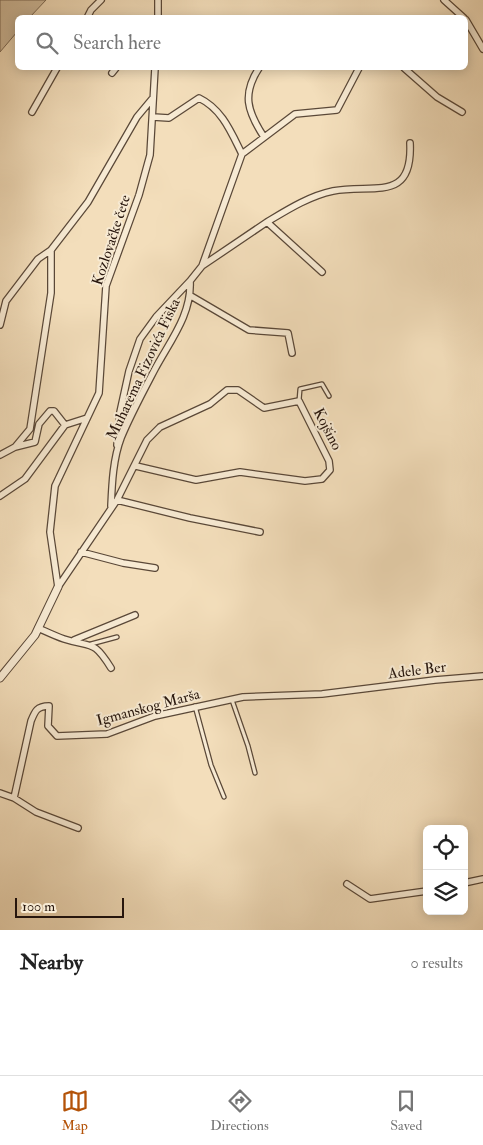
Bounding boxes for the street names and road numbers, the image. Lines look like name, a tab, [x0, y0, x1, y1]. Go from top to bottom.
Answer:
street label: Kozlovačke čete	[88, 193, 135, 288]
street label: Muharema Fizovića Fiska	[102, 295, 185, 443]
street label: Kojšino	[309, 405, 346, 454]
street label: Adele Ber	[386, 657, 447, 684]
street label: Igmanskog Marša	[94, 684, 203, 730]

